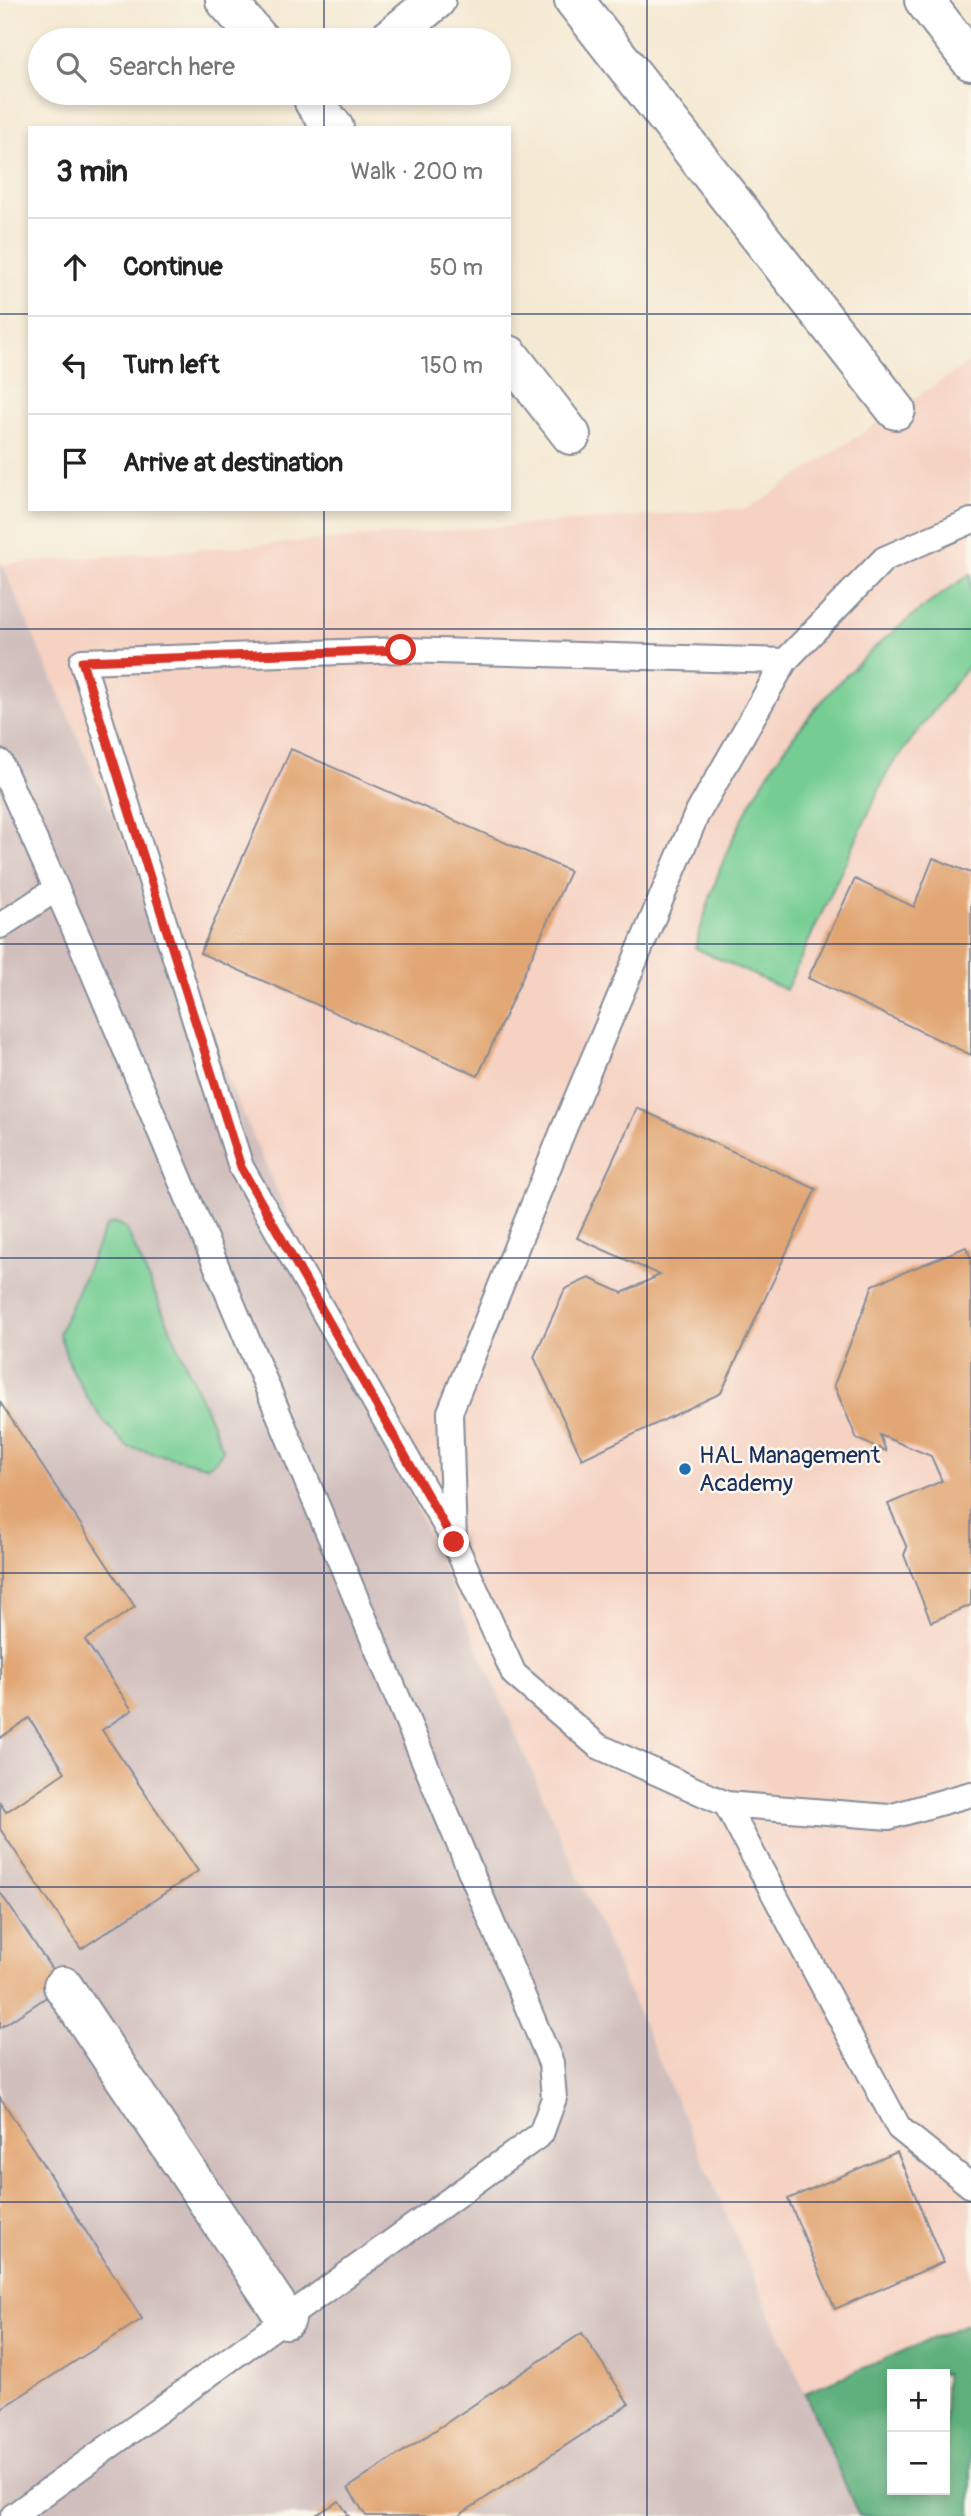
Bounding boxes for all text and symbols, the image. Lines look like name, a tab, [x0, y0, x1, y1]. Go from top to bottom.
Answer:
search box	[28, 28, 511, 105]
icon: search	[52, 48, 90, 86]
text: Search here	[108, 51, 235, 83]
text: 3 min	[56, 153, 128, 190]
text: Walk · 200 m	[350, 157, 483, 186]
icon: ahead	[56, 248, 94, 286]
text: Continue	[123, 251, 223, 283]
text: 50 m	[429, 253, 483, 282]
icon: left	[56, 346, 94, 384]
text: Turn left	[123, 349, 219, 381]
text: 150 m	[420, 351, 483, 380]
icon: arrive	[56, 444, 94, 482]
text: Arrive at destination	[123, 447, 343, 479]
route start	[385, 634, 416, 665]
place label: HAL Management Academy	[699, 1441, 881, 1498]
marker: HAL Management Academy	[677, 1461, 693, 1477]
route end	[438, 1526, 469, 1557]
map controls	[887, 2369, 950, 2495]
button: +	[887, 2369, 950, 2432]
button: −	[887, 2432, 950, 2495]

